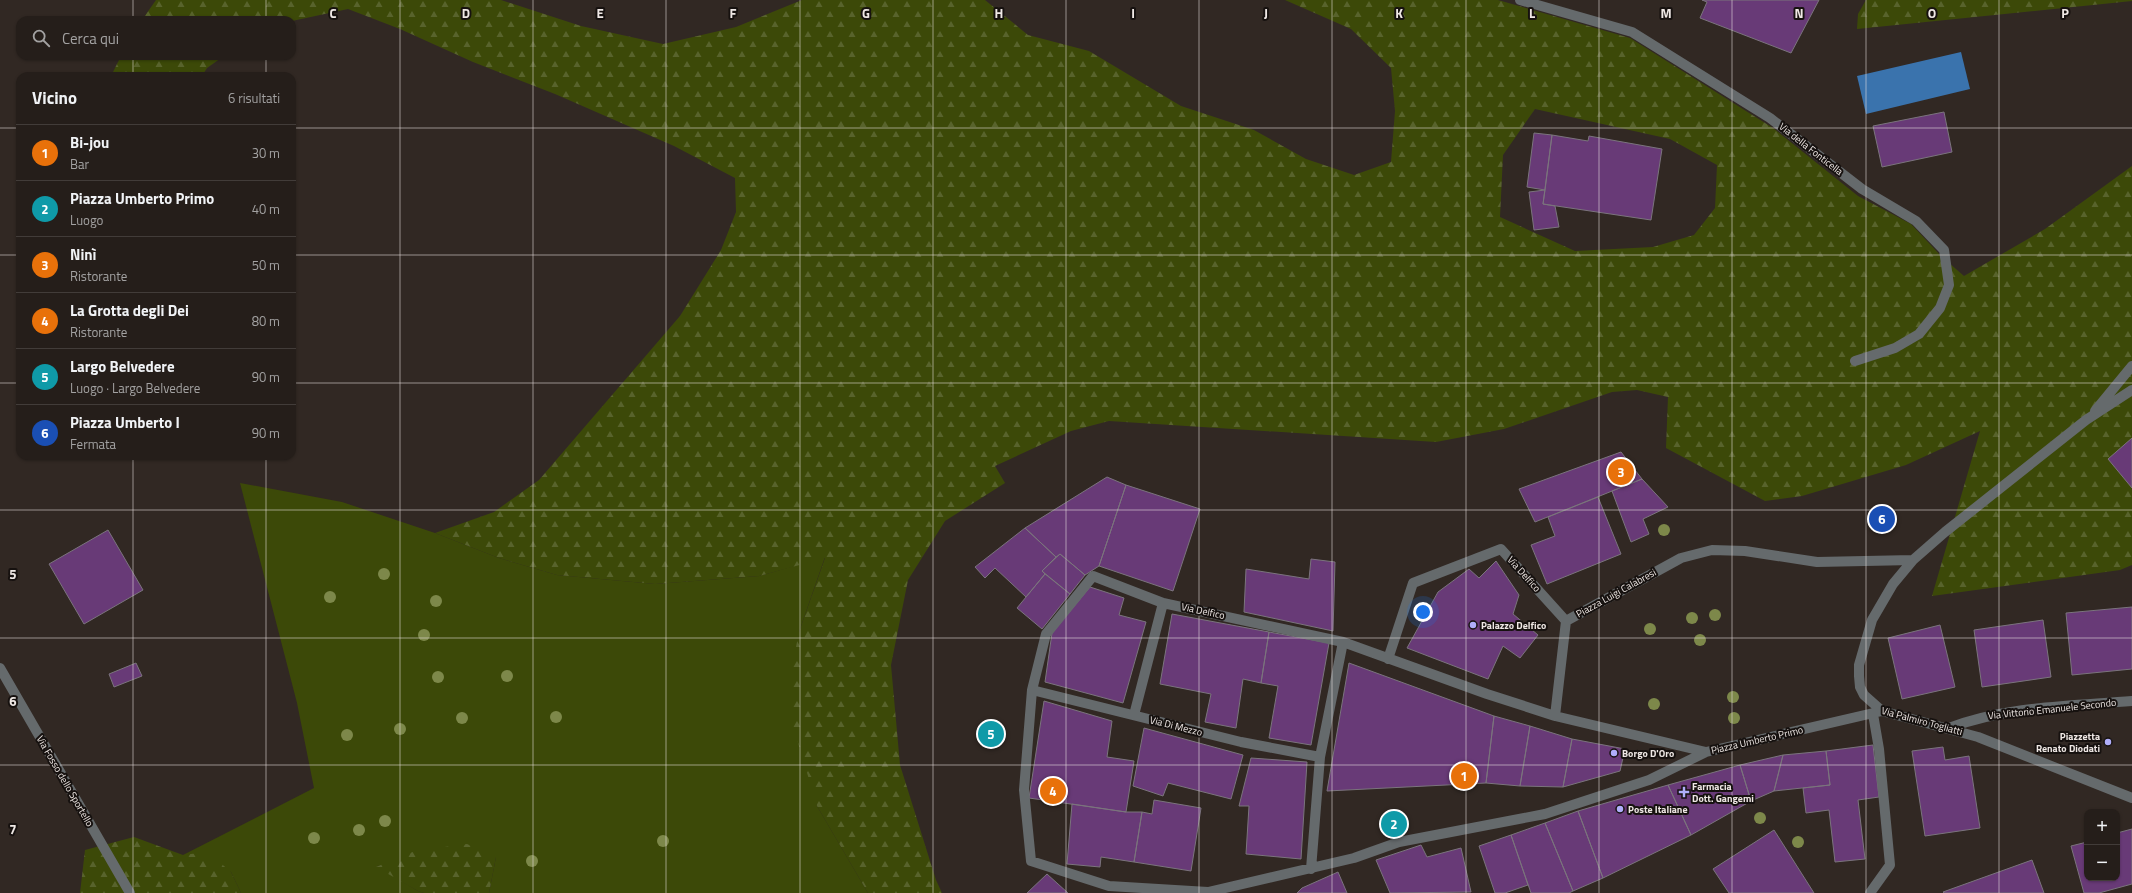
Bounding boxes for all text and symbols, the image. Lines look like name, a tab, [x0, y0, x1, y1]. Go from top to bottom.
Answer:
text: C	[329, 3, 337, 23]
text: D	[462, 3, 470, 23]
text: E	[596, 3, 604, 23]
text: F	[730, 3, 737, 23]
text: G	[862, 3, 870, 23]
text: H	[995, 3, 1003, 23]
text: I	[1131, 3, 1135, 23]
text: J	[1264, 3, 1268, 23]
text: K	[1395, 3, 1403, 23]
text: L	[1529, 3, 1535, 23]
text: M	[1660, 3, 1672, 23]
text: N	[1794, 3, 1804, 23]
text: O	[1928, 3, 1936, 23]
text: P	[2061, 3, 2069, 23]
search box	[16, 16, 296, 60]
icon: search	[30, 27, 52, 49]
text: Cerca qui	[62, 27, 119, 50]
text: Vicino	[32, 85, 77, 111]
text: 6 risultati	[228, 88, 280, 108]
street label: Via della Fonticella	[1776, 119, 1846, 179]
text: Bi-jou	[70, 131, 109, 154]
text: 1	[41, 143, 49, 163]
text: 30 m	[252, 143, 280, 163]
text: Bar	[70, 154, 89, 174]
text: Piazza Umberto Primo	[70, 187, 214, 210]
text: 2	[41, 199, 49, 219]
text: 40 m	[252, 199, 280, 219]
text: Luogo	[70, 210, 103, 230]
text: Ninì	[70, 243, 96, 266]
text: 3	[41, 255, 49, 275]
text: 50 m	[252, 255, 280, 275]
text: Ristorante	[70, 266, 127, 286]
text: La Grotta degli Dei	[70, 299, 189, 322]
text: 4	[41, 311, 49, 331]
text: 80 m	[252, 311, 280, 331]
text: Ristorante	[70, 322, 127, 342]
text: Largo Belvedere	[70, 355, 175, 378]
text: 5	[41, 367, 49, 387]
text: 90 m	[252, 367, 280, 387]
text: Luogo · Largo Belvedere	[70, 378, 200, 398]
text: Piazza Umberto I	[70, 411, 180, 434]
text: 6	[41, 423, 49, 443]
text: 90 m	[252, 423, 280, 443]
text: Fermata	[70, 434, 116, 454]
pin: 3	[1608, 457, 1634, 487]
pin: 6	[1869, 504, 1895, 534]
street label: Via Delfico	[1504, 553, 1544, 595]
text: 5	[9, 564, 17, 584]
street label: Piazza Luigi Calabresi	[1573, 565, 1659, 621]
street label: Via Delfico	[1180, 599, 1226, 623]
your location	[1413, 602, 1433, 622]
place label: Palazzo Delfico	[1481, 618, 1546, 633]
marker: Palazzo Delfico	[1468, 620, 1478, 630]
text: 6	[9, 691, 17, 711]
street label: Via Vittorio Emanuele Secondo	[1987, 695, 2117, 723]
street label: Via Palmiro Togliatti	[1880, 703, 1964, 739]
street label: Via Di Mezzo	[1148, 712, 1204, 740]
pin: 5	[978, 719, 1004, 749]
street label: Piazza Umberto Primo	[1709, 722, 1805, 758]
place label: Piazzetta Renato Diodati	[2036, 729, 2100, 756]
street label: Via Fosso dello Sportello	[33, 733, 97, 829]
marker: Piazzetta Renato Diodati	[2103, 737, 2113, 747]
place label: Borgo D'Oro	[1622, 746, 1674, 761]
marker: Borgo D'Oro	[1609, 748, 1619, 758]
pin: 1	[1451, 761, 1477, 791]
pin: 4	[1040, 776, 1066, 806]
place label: Farmacia Dott. Gangemi	[1692, 779, 1754, 806]
marker: Farmacia Dott. Gangemi	[1679, 787, 1689, 797]
place label: Poste Italiane	[1628, 802, 1688, 817]
marker: Poste Italiane	[1615, 804, 1625, 814]
pin: 2	[1381, 809, 1407, 839]
map controls	[2084, 809, 2120, 881]
button: +	[2084, 809, 2120, 845]
text: 7	[9, 819, 17, 839]
button: −	[2084, 845, 2120, 881]

